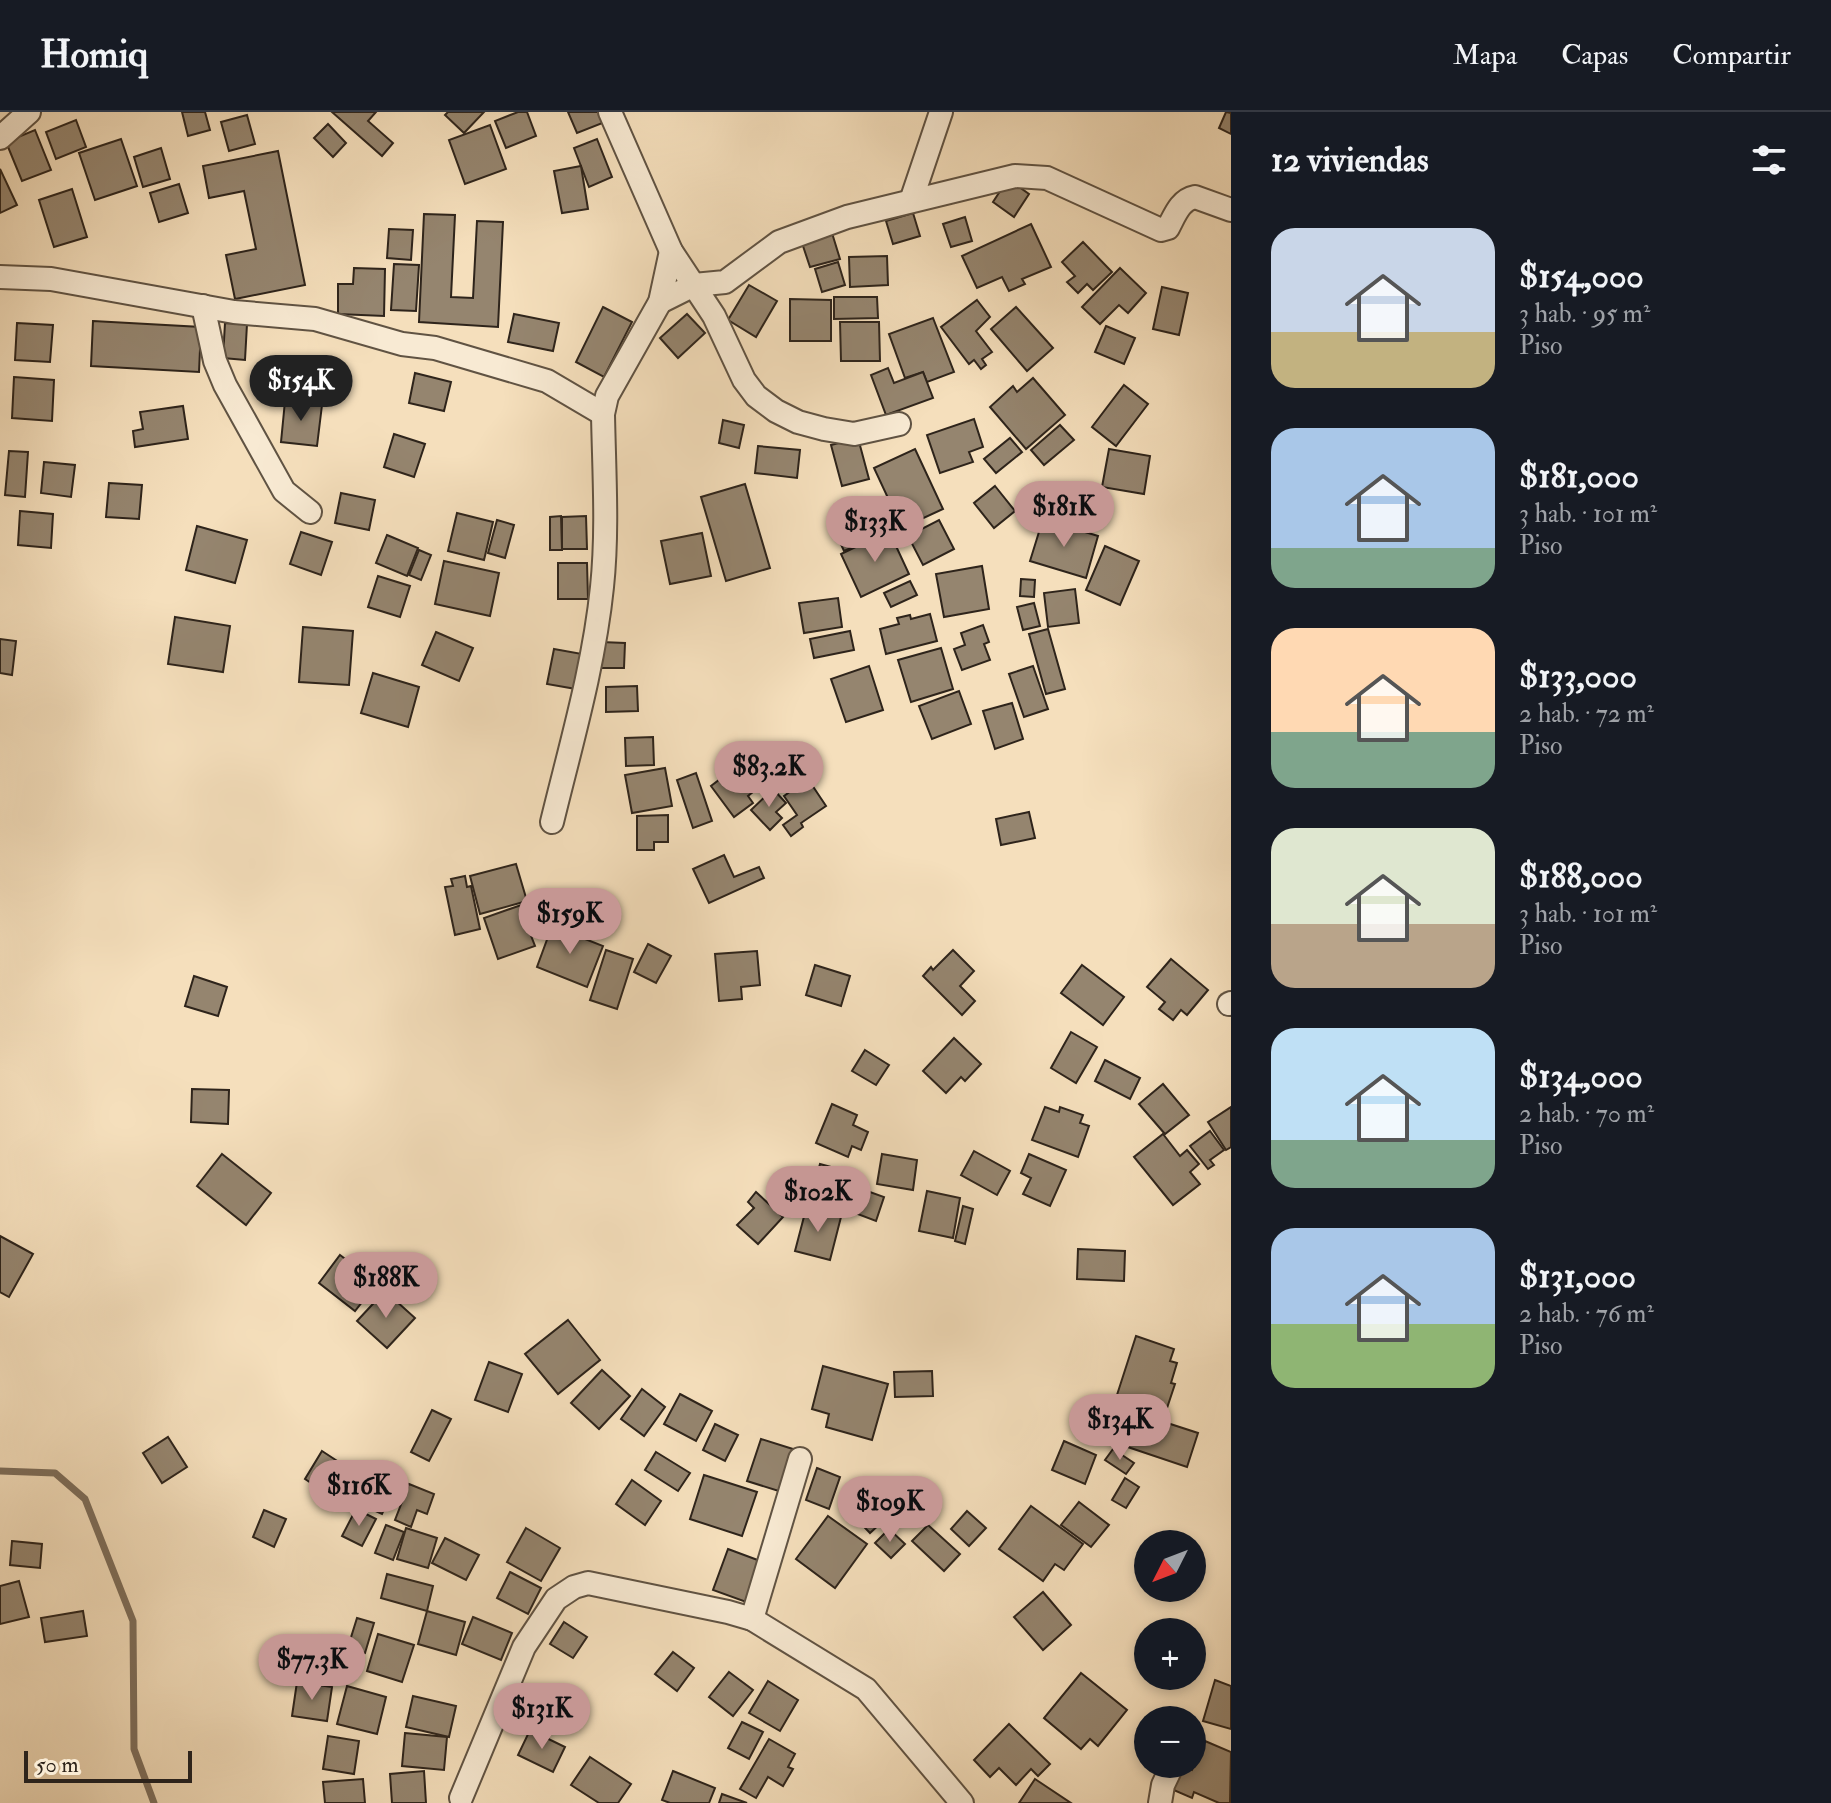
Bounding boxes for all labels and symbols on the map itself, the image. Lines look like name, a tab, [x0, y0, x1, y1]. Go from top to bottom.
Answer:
pin: $154K	[245, 355, 357, 423]
pin: $181K	[1008, 481, 1120, 549]
pin: $133K	[819, 496, 931, 564]
pin: $83.2K	[704, 741, 834, 809]
pin: $159K	[514, 888, 626, 956]
pin: $102K	[762, 1166, 874, 1234]
pin: $188K	[330, 1252, 442, 1320]
pin: $134K	[1064, 1394, 1176, 1462]
pin: $116K	[303, 1460, 415, 1528]
pin: $109K	[834, 1476, 946, 1544]
north arrow	[1134, 1530, 1206, 1602]
pin: $77.3K	[247, 1634, 377, 1702]
pin: $131K	[486, 1683, 598, 1751]
scale bar	[24, 1747, 192, 1783]

